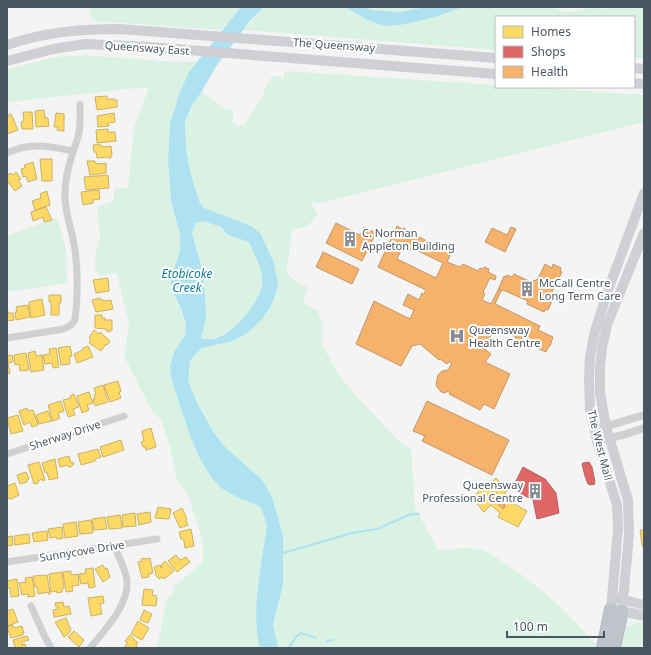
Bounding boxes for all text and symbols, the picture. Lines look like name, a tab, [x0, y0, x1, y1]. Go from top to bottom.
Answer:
legend	[495, 16, 635, 88]
text: Homes	[531, 23, 571, 40]
street label: The Queensway	[292, 34, 376, 55]
street label: Queensway East	[104, 37, 190, 58]
text: Shops	[531, 43, 566, 60]
text: Health	[531, 63, 568, 80]
place label: C. Norman Appleton Building	[362, 225, 455, 253]
building icon: C. Norman Appleton Building	[341, 230, 359, 248]
water label: Etobicoke Creek	[162, 265, 212, 296]
place label: McCall Centre Long Term Care	[539, 275, 621, 303]
building icon: McCall Centre Long Term Care	[518, 280, 536, 298]
place label: Queensway Health Centre	[469, 322, 540, 350]
hospital icon: Queensway Health Centre	[448, 327, 466, 345]
street label: The West Mall	[584, 408, 616, 482]
street label: Sherway Drive	[27, 416, 102, 453]
place label: Queensway Professional Centre	[422, 477, 523, 505]
building icon: Queensway Professional Centre	[526, 482, 544, 500]
street label: Sunnycove Drive	[38, 536, 125, 565]
scale bar	[507, 613, 604, 639]
text: 100 m	[513, 618, 548, 635]

